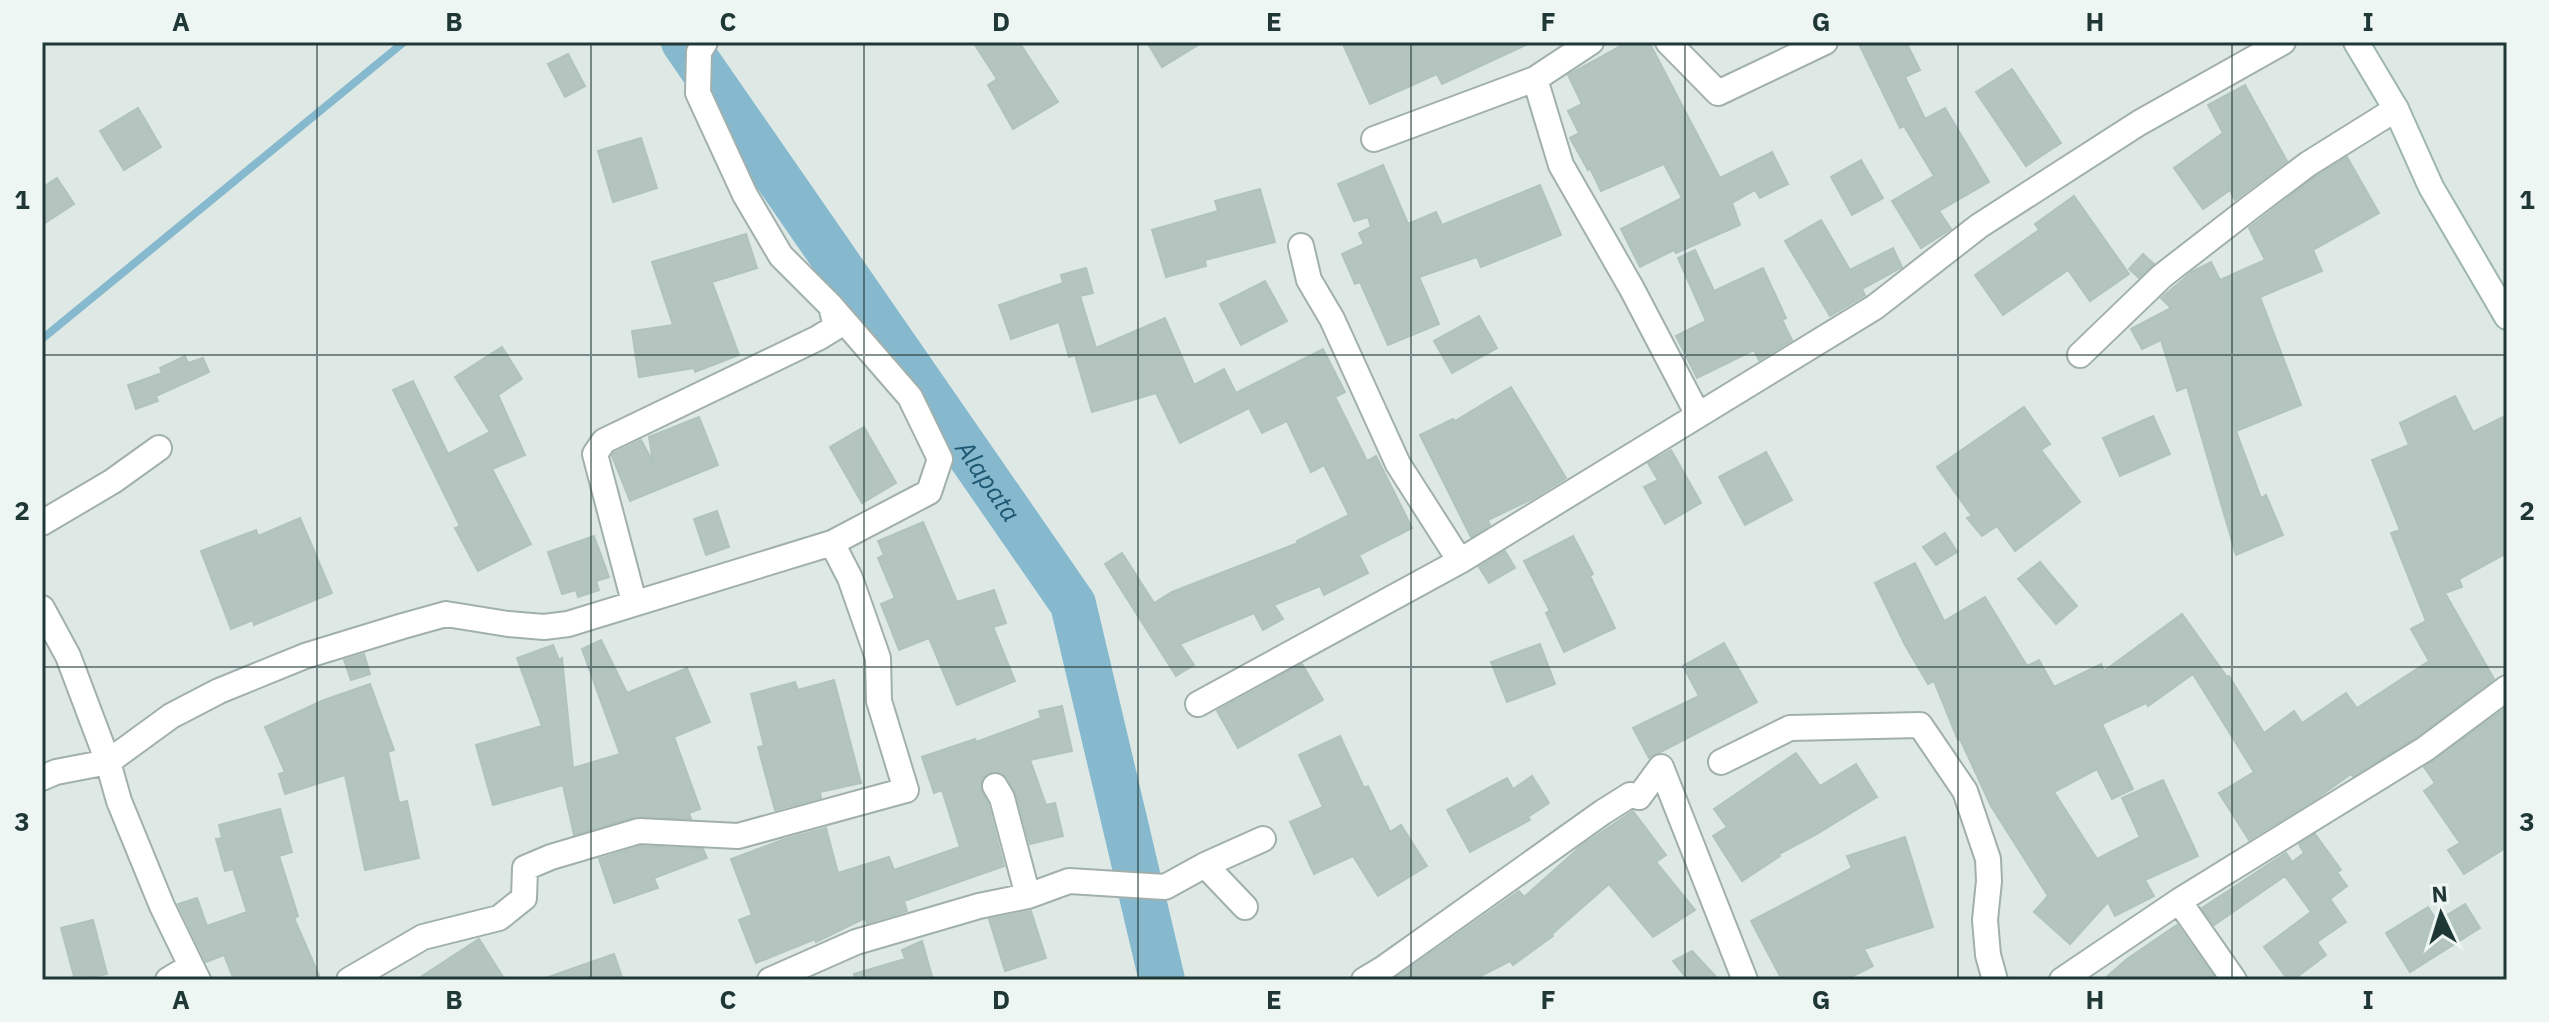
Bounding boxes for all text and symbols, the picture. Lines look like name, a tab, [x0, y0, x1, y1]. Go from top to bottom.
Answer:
text: A	[172, 4, 190, 38]
text: B	[445, 4, 463, 38]
text: C	[720, 4, 737, 38]
text: D	[992, 4, 1010, 38]
text: E	[1266, 4, 1282, 38]
text: F	[1540, 4, 1556, 38]
text: G	[1812, 4, 1830, 38]
text: H	[2086, 4, 2104, 38]
text: I	[2362, 4, 2374, 38]
text: 1	[14, 182, 30, 216]
text: 1	[2519, 182, 2535, 216]
water label: Alapata	[948, 432, 1029, 528]
text: 2	[14, 493, 30, 527]
text: 2	[2519, 493, 2535, 527]
text: 3	[14, 804, 30, 838]
text: 3	[2519, 804, 2535, 838]
north arrow	[2401, 874, 2481, 954]
text: N	[2431, 879, 2449, 909]
text: A	[172, 982, 190, 1016]
text: B	[445, 982, 463, 1016]
text: C	[720, 982, 737, 1016]
text: D	[992, 982, 1010, 1016]
text: E	[1266, 982, 1282, 1016]
text: F	[1540, 982, 1556, 1016]
text: G	[1812, 982, 1830, 1016]
text: H	[2086, 982, 2104, 1016]
text: I	[2362, 982, 2374, 1016]

